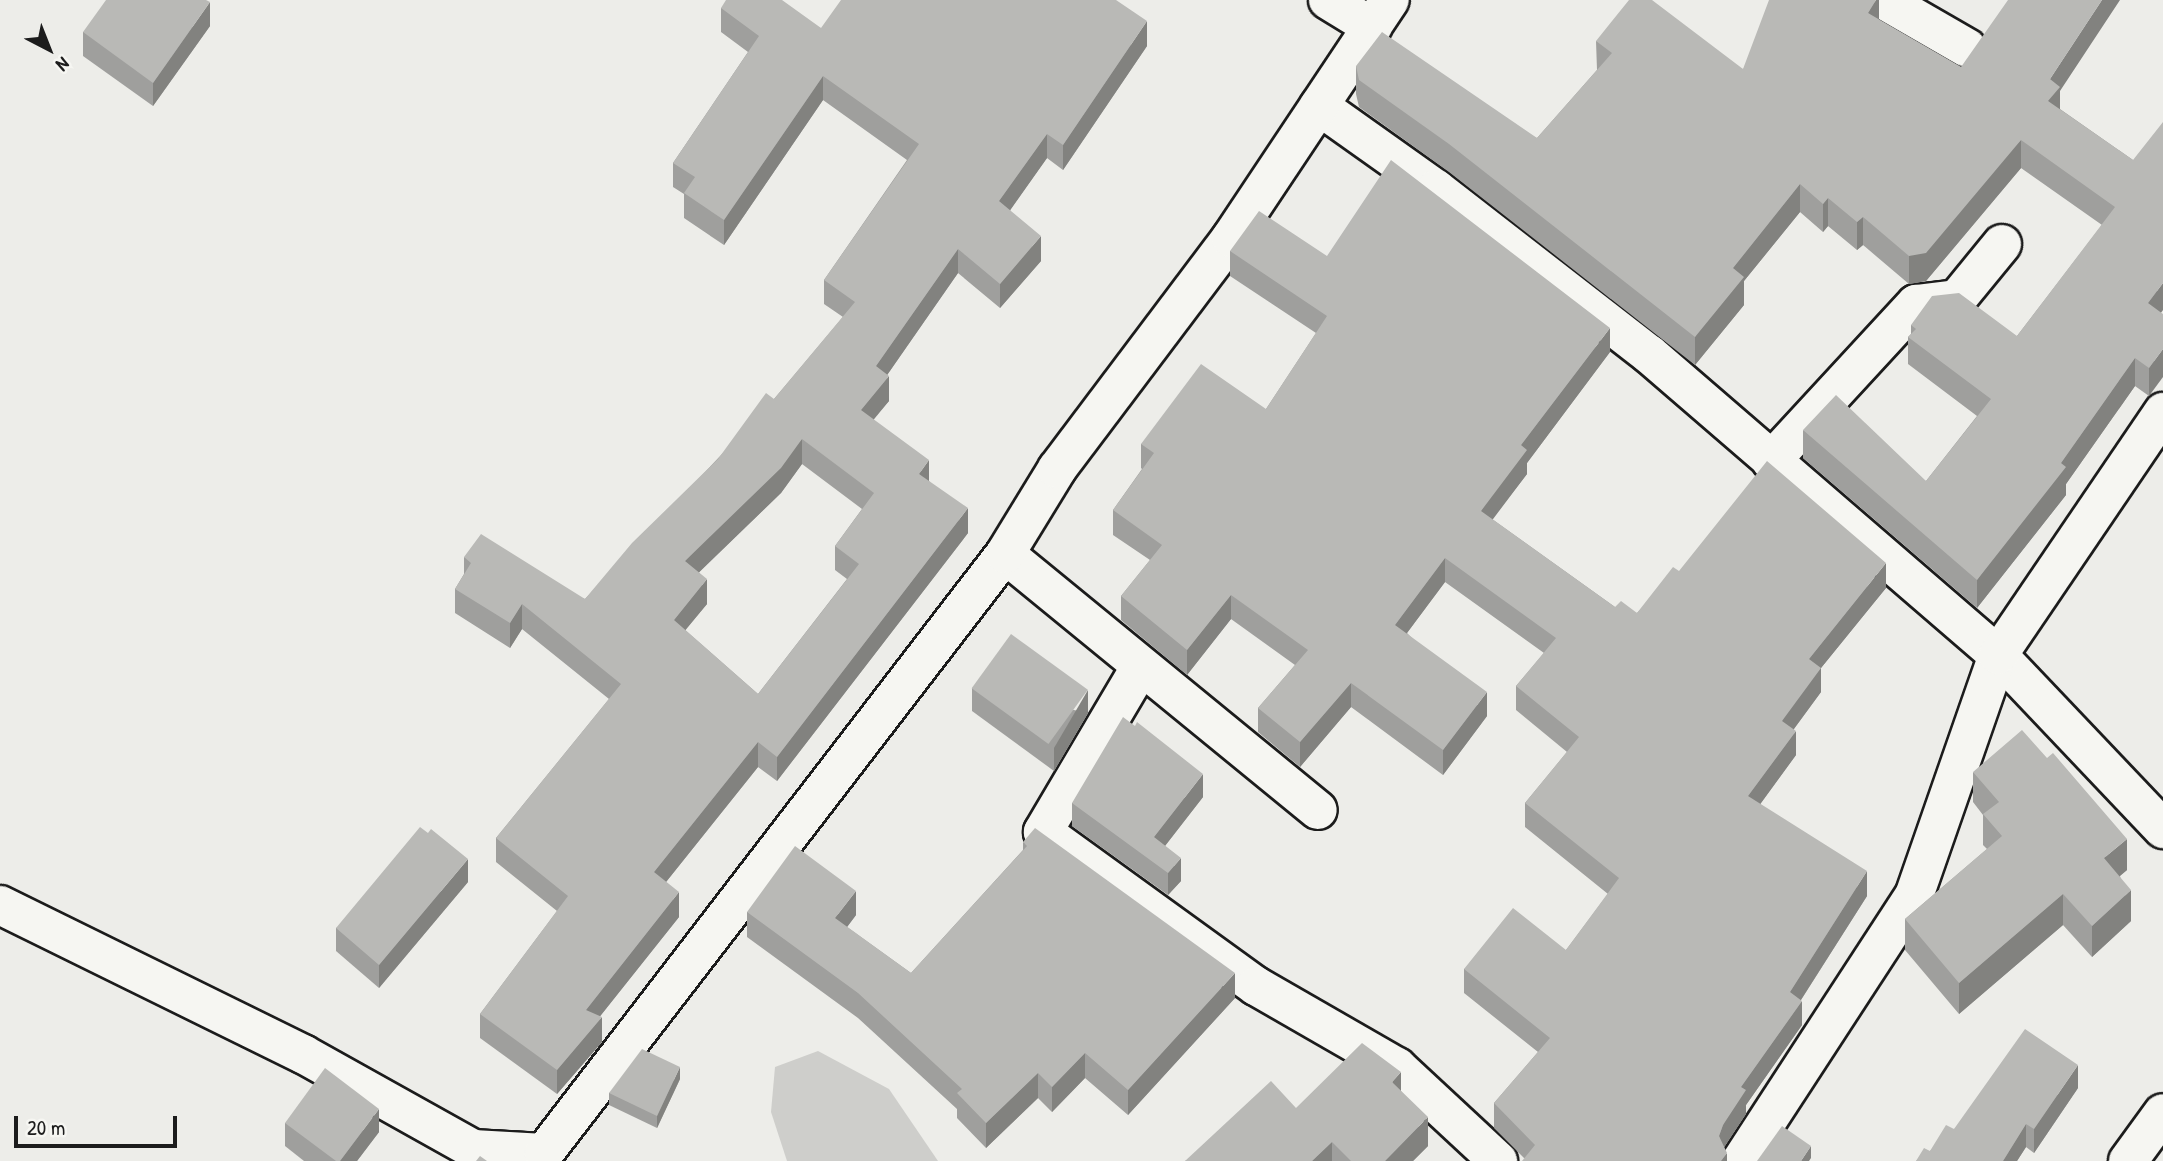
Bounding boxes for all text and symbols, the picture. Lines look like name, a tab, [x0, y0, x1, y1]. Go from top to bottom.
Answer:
north arrow	[14, 14, 84, 84]
text: N	[51, 52, 76, 78]
scale bar	[18, 1102, 180, 1146]
text: 20 m	[27, 1113, 65, 1142]

